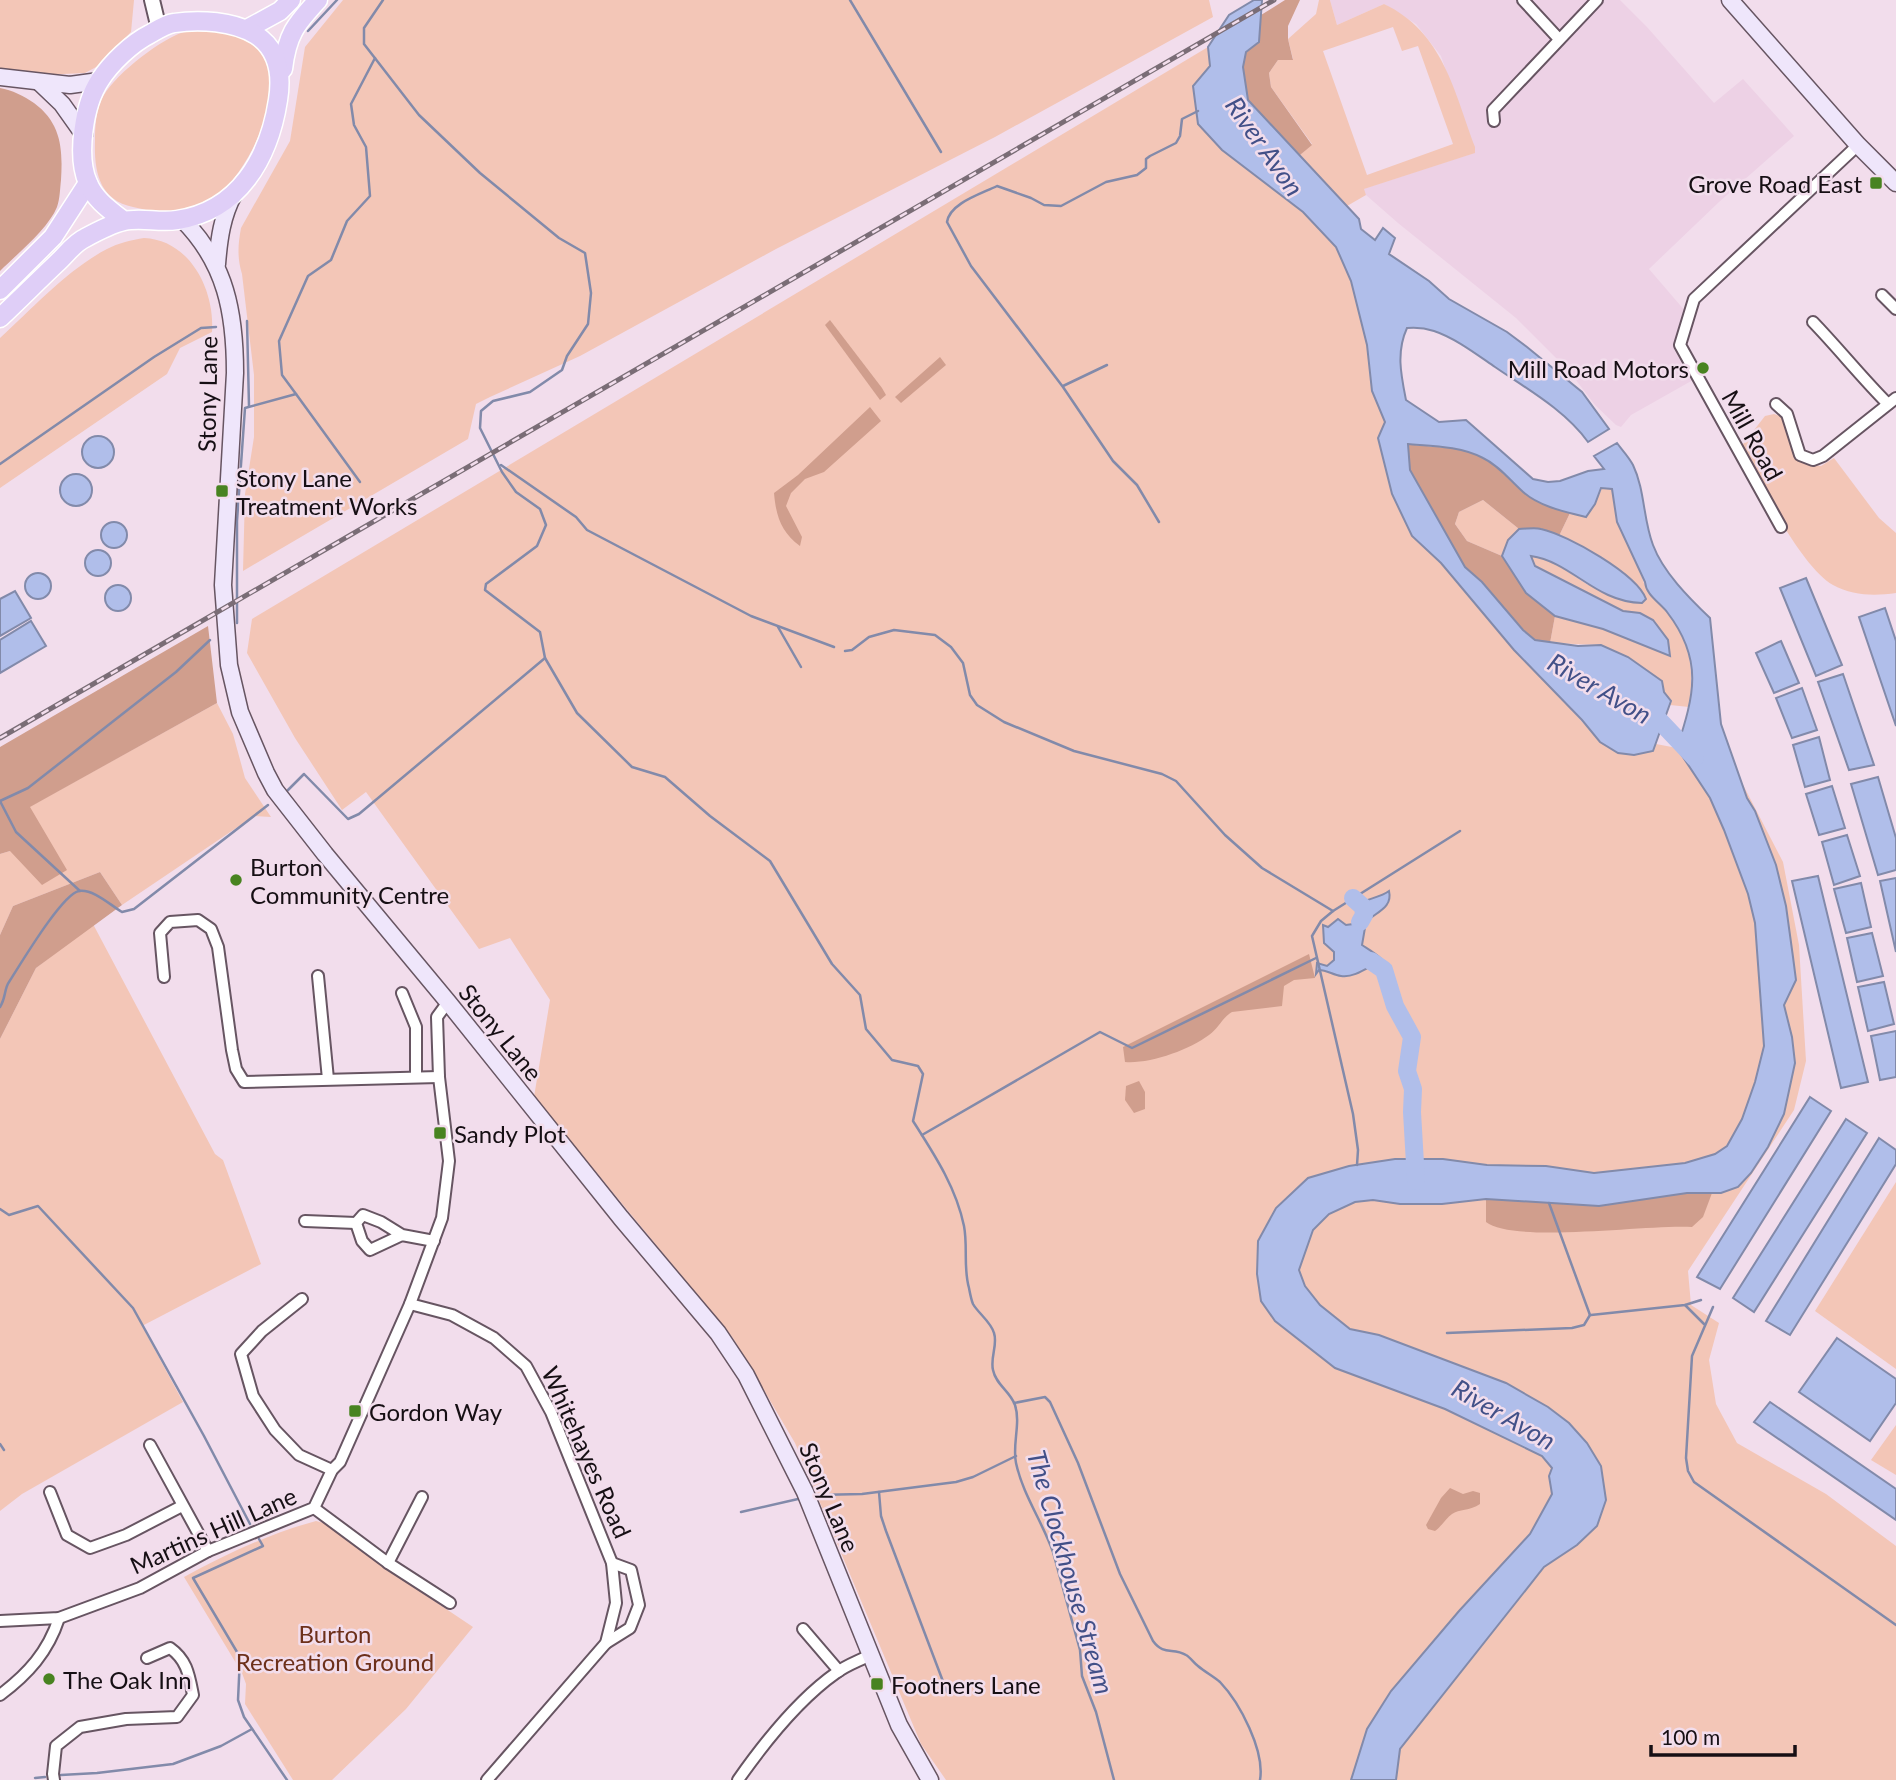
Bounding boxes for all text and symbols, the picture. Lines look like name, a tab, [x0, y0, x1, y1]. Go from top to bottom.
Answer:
water label: River Avon	[1219, 90, 1311, 202]
place label: Grove Road East	[1688, 169, 1862, 198]
marker: Grove Road East	[1868, 175, 1884, 191]
street label: Stony Lane	[191, 336, 223, 452]
place label: Mill Road Motors	[1508, 354, 1689, 383]
marker: Mill Road Motors	[1695, 360, 1711, 376]
street label: Mill Road	[1716, 385, 1790, 485]
place label: Stony Lane Treatment Works	[236, 463, 417, 520]
marker: Stony Lane Treatment Works	[214, 483, 230, 499]
water label: River Avon	[1543, 646, 1657, 730]
place label: Burton Community Centre	[250, 852, 449, 909]
marker: Burton Community Centre	[228, 872, 244, 888]
street label: Stony Lane	[453, 978, 549, 1086]
place label: Sandy Plot	[454, 1119, 566, 1148]
marker: Sandy Plot	[432, 1125, 448, 1141]
street label: Whitehayes Road	[536, 1362, 638, 1542]
water label: River Avon	[1447, 1372, 1561, 1456]
place label: Gordon Way	[369, 1397, 503, 1426]
marker: Gordon Way	[347, 1403, 363, 1419]
street label: Stony Lane	[794, 1438, 866, 1556]
water label: The Clockhouse Stream	[1021, 1446, 1121, 1698]
street label: Martins Hill Lane	[125, 1480, 301, 1580]
park label: Burton Recreation Ground	[236, 1619, 434, 1676]
place label: The Oak Inn	[63, 1665, 192, 1694]
place label: Footners Lane	[891, 1670, 1041, 1699]
marker: The Oak Inn	[41, 1671, 57, 1687]
marker: Footners Lane	[869, 1676, 885, 1692]
scale bar	[1651, 1714, 1794, 1758]
text: 100 m	[1661, 1724, 1720, 1749]

